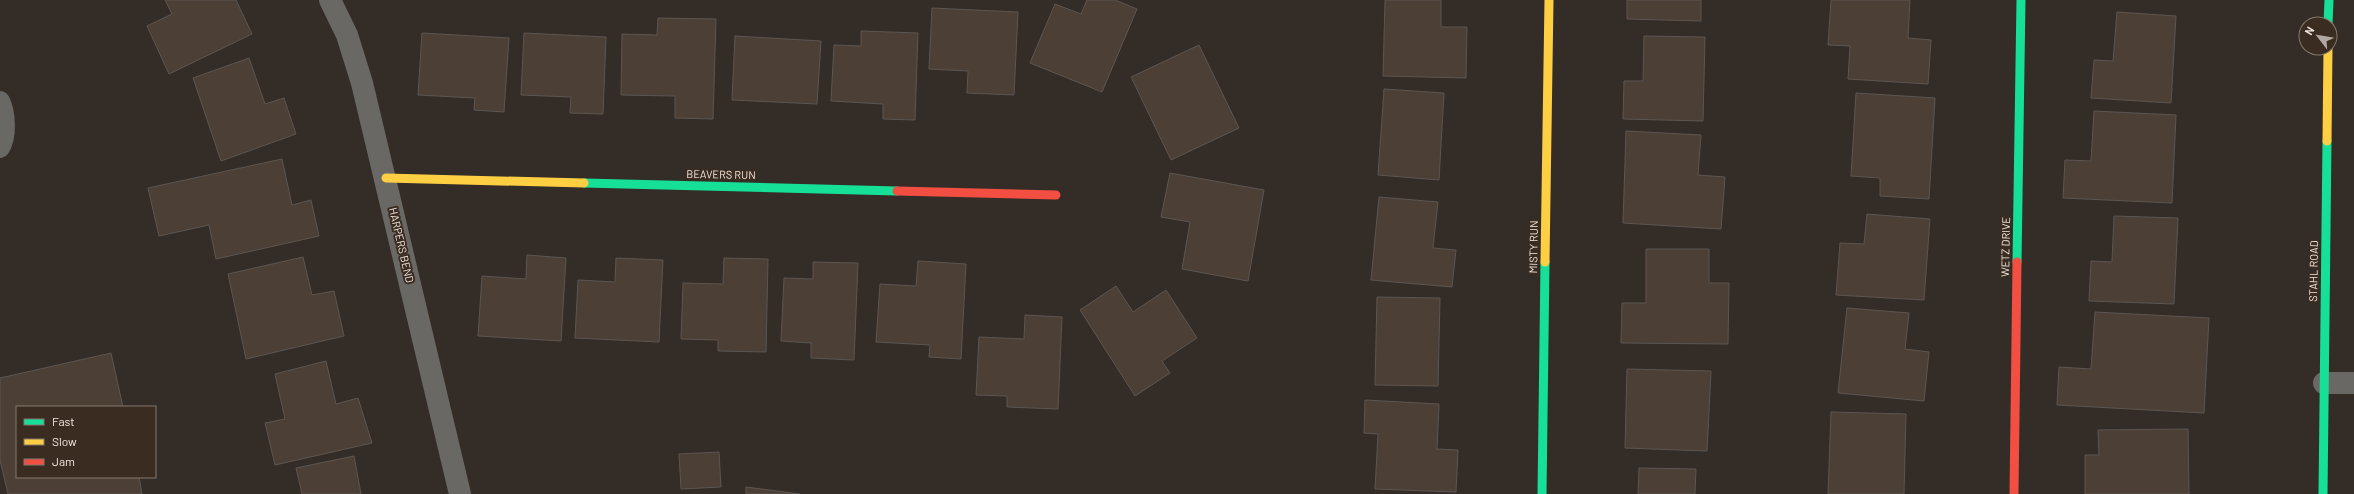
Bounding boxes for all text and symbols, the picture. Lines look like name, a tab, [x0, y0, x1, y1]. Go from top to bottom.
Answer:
north arrow	[2298, 16, 2338, 56]
text: N	[2302, 24, 2316, 37]
street label: BEAVERS RUN	[686, 167, 756, 181]
street label: HARPERS BEND	[387, 206, 417, 284]
street label: WETZ DRIVE	[1998, 217, 2012, 277]
street label: MISTY RUN	[1526, 220, 1540, 274]
street label: STAHL ROAD	[2306, 240, 2320, 302]
legend	[16, 406, 156, 478]
text: Fast	[52, 414, 75, 428]
text: Slow	[52, 434, 77, 448]
text: Jam	[52, 454, 75, 468]

